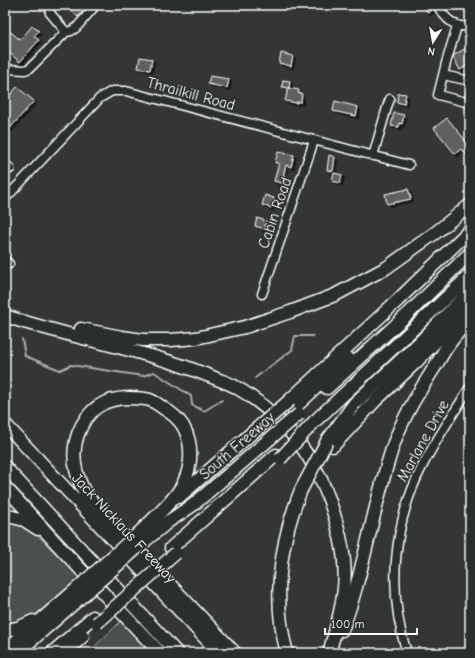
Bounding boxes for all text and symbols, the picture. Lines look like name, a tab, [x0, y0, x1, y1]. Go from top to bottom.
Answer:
north arrow	[413, 22, 453, 62]
text: N	[426, 44, 436, 58]
street label: Thrailkill Road	[145, 74, 237, 114]
street label: Cabin Road	[254, 175, 296, 251]
street label: Marlane Drive	[393, 397, 453, 485]
street label: South Freeway	[196, 408, 278, 484]
street label: Jack Nicklaus Freeway	[68, 469, 180, 587]
scale bar	[325, 610, 417, 636]
text: 100 m	[331, 617, 364, 631]

